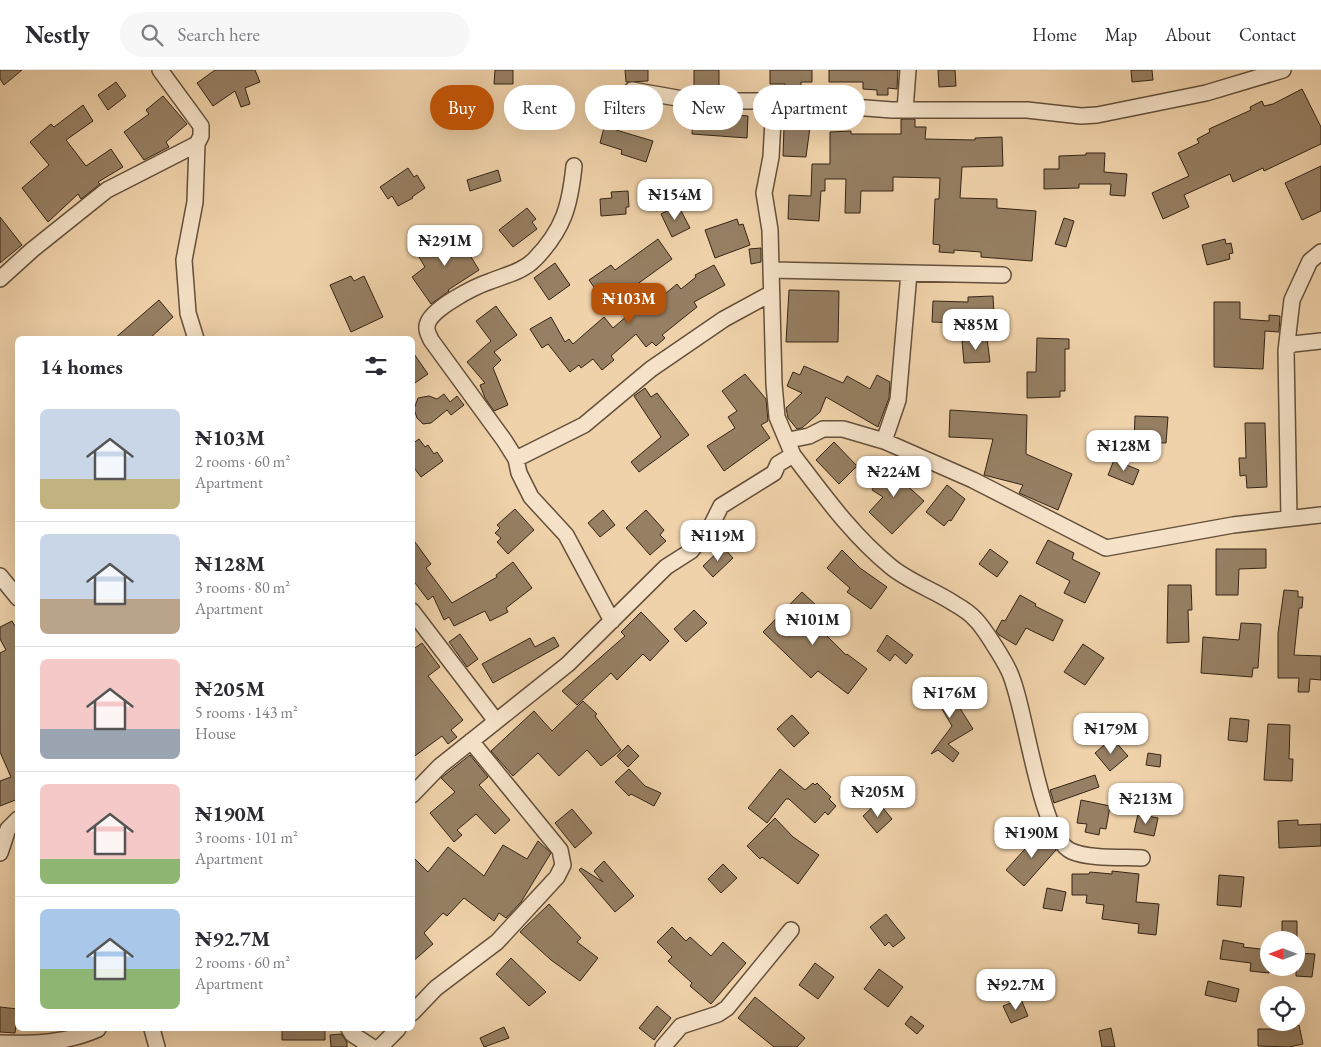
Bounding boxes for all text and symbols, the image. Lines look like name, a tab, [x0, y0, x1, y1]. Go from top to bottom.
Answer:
search box	[120, 12, 470, 57]
text: Nestly	[25, 19, 90, 50]
icon: search	[138, 21, 166, 49]
text: Search here	[178, 22, 260, 47]
text: Home	[1032, 23, 1077, 46]
text: Map	[1105, 23, 1137, 46]
text: About	[1165, 23, 1211, 46]
text: Contact	[1239, 23, 1296, 46]
chip: Buy	[430, 85, 494, 130]
chip: Rent	[504, 85, 575, 130]
chip: Filters	[585, 85, 663, 130]
chip: New	[673, 85, 743, 130]
chip: Apartment	[753, 85, 865, 130]
pin: ₦154M	[640, 178, 710, 221]
text: ₦154M	[648, 184, 702, 205]
pin: ₦291M	[410, 224, 480, 267]
text: ₦291M	[418, 230, 472, 251]
pin: ₦103M	[594, 282, 664, 325]
text: ₦103M	[602, 288, 656, 309]
pin: ₦85M	[946, 308, 1006, 351]
text: ₦85M	[954, 314, 998, 335]
icon: filters	[362, 352, 390, 380]
text: 14 homes	[40, 353, 123, 380]
text: ₦103M	[195, 424, 265, 451]
icon: home	[80, 429, 140, 489]
pin: ₦128M	[1089, 430, 1159, 472]
text: ₦128M	[1097, 435, 1151, 456]
text: 2 rooms · 60 m²	[195, 451, 290, 472]
pin: ₦224M	[859, 456, 929, 498]
text: ₦224M	[867, 461, 921, 482]
text: Apartment	[195, 472, 263, 493]
pin: ₦119M	[683, 520, 753, 562]
text: ₦119M	[691, 525, 745, 546]
text: ₦128M	[195, 550, 265, 577]
icon: home	[80, 554, 140, 614]
text: 3 rooms · 80 m²	[195, 577, 290, 598]
text: Apartment	[195, 598, 263, 619]
pin: ₦101M	[778, 604, 848, 646]
text: ₦101M	[786, 609, 840, 630]
text: ₦205M	[195, 675, 265, 702]
pin: ₦176M	[915, 676, 985, 719]
icon: home	[80, 679, 140, 739]
text: ₦176M	[923, 682, 977, 703]
text: 5 rooms · 143 m²	[195, 702, 298, 723]
pin: ₦179M	[1076, 712, 1146, 755]
text: ₦179M	[1084, 718, 1138, 739]
text: House	[195, 723, 236, 744]
pin: ₦205M	[843, 776, 913, 818]
text: ₦205M	[851, 781, 905, 802]
pin: ₦213M	[1111, 782, 1181, 825]
text: ₦213M	[1119, 788, 1173, 809]
text: ₦190M	[195, 800, 265, 827]
icon: home	[80, 804, 140, 864]
pin: ₦190M	[997, 816, 1067, 859]
text: ₦190M	[1005, 822, 1059, 843]
text: 3 rooms · 101 m²	[195, 827, 298, 848]
text: Apartment	[195, 848, 263, 869]
text: ₦92.7M	[195, 925, 270, 952]
icon: home	[80, 929, 140, 989]
north arrow	[1260, 931, 1305, 976]
map controls	[1260, 931, 1305, 1031]
text: 2 rooms · 60 m²	[195, 952, 290, 973]
pin: ₦92.7M	[975, 968, 1057, 1011]
text: Apartment	[195, 973, 263, 994]
text: ₦92.7M	[987, 974, 1045, 995]
button: locate	[1260, 986, 1305, 1031]

